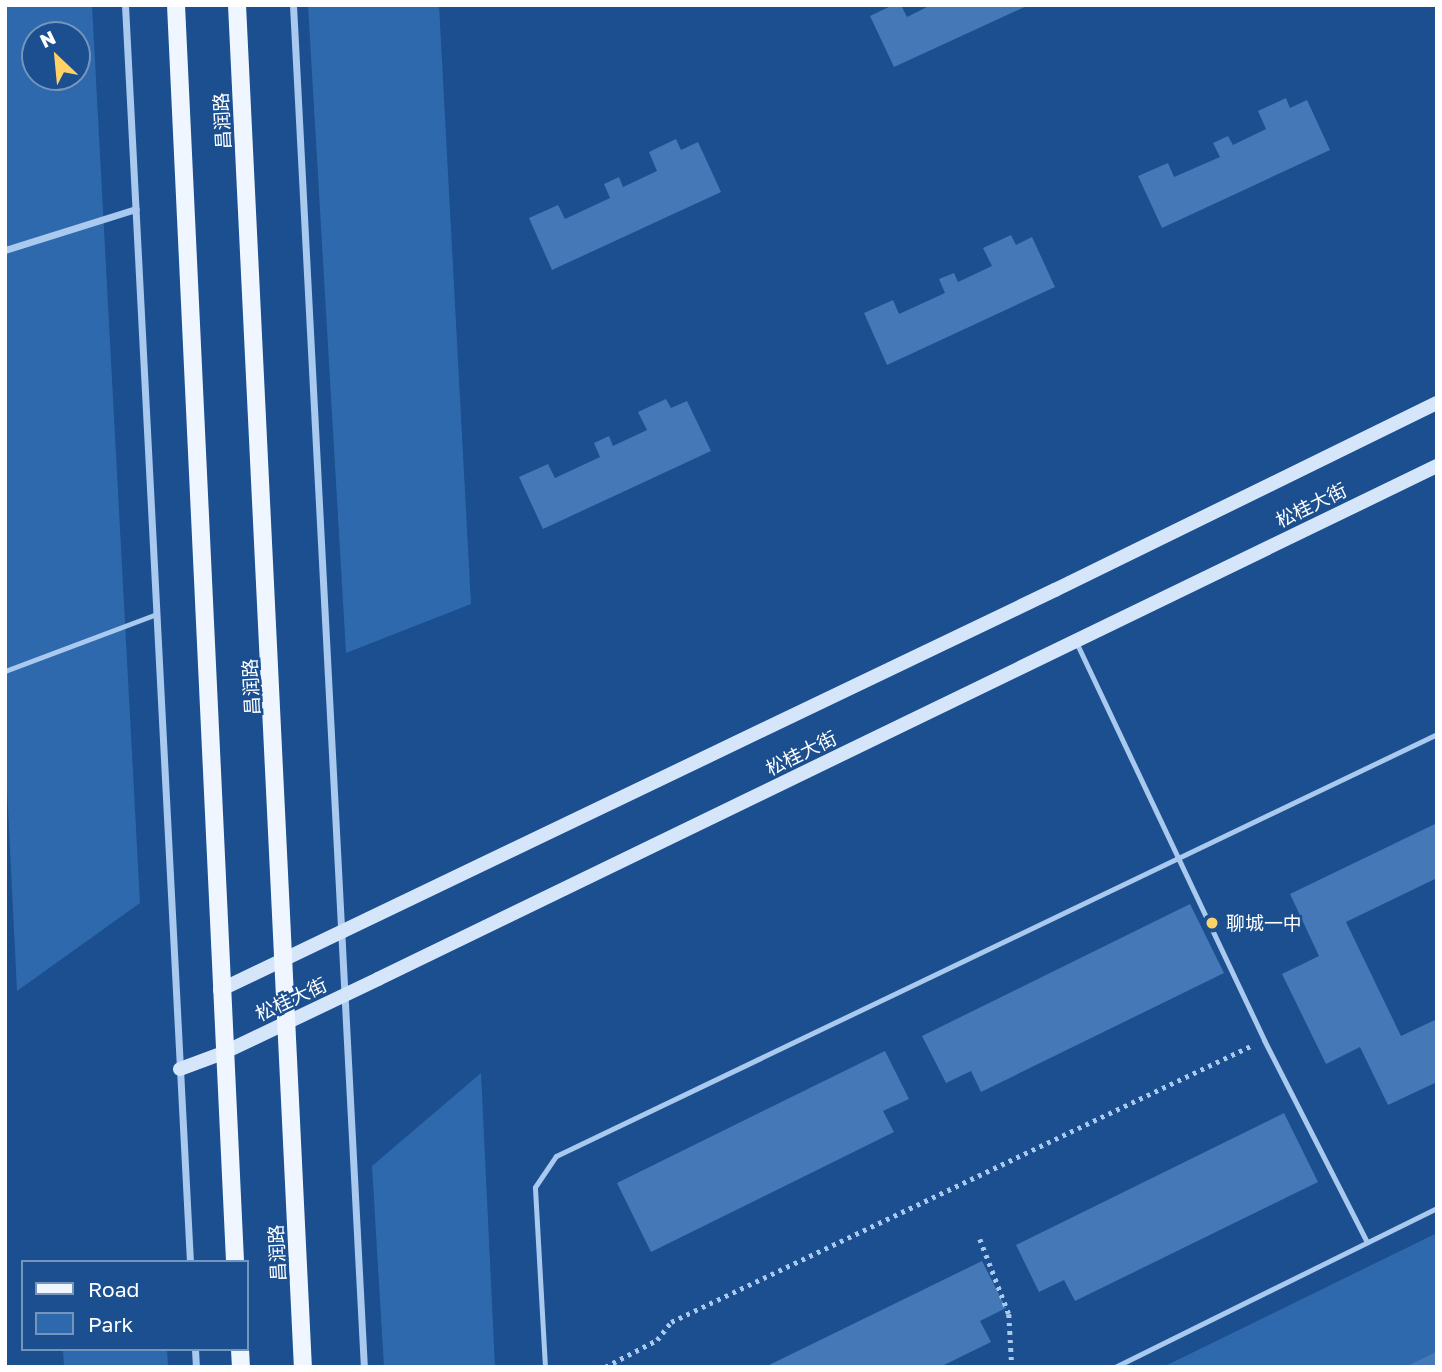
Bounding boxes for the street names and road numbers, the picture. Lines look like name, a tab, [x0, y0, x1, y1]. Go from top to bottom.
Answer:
street label: 昌润路	[209, 92, 235, 150]
street label: 松桂大街	[1272, 478, 1350, 532]
street label: 昌润路	[238, 658, 264, 716]
street label: 松桂大街	[762, 726, 840, 780]
street label: 松桂大街	[252, 973, 330, 1025]
street label: 昌润路	[264, 1224, 290, 1282]

